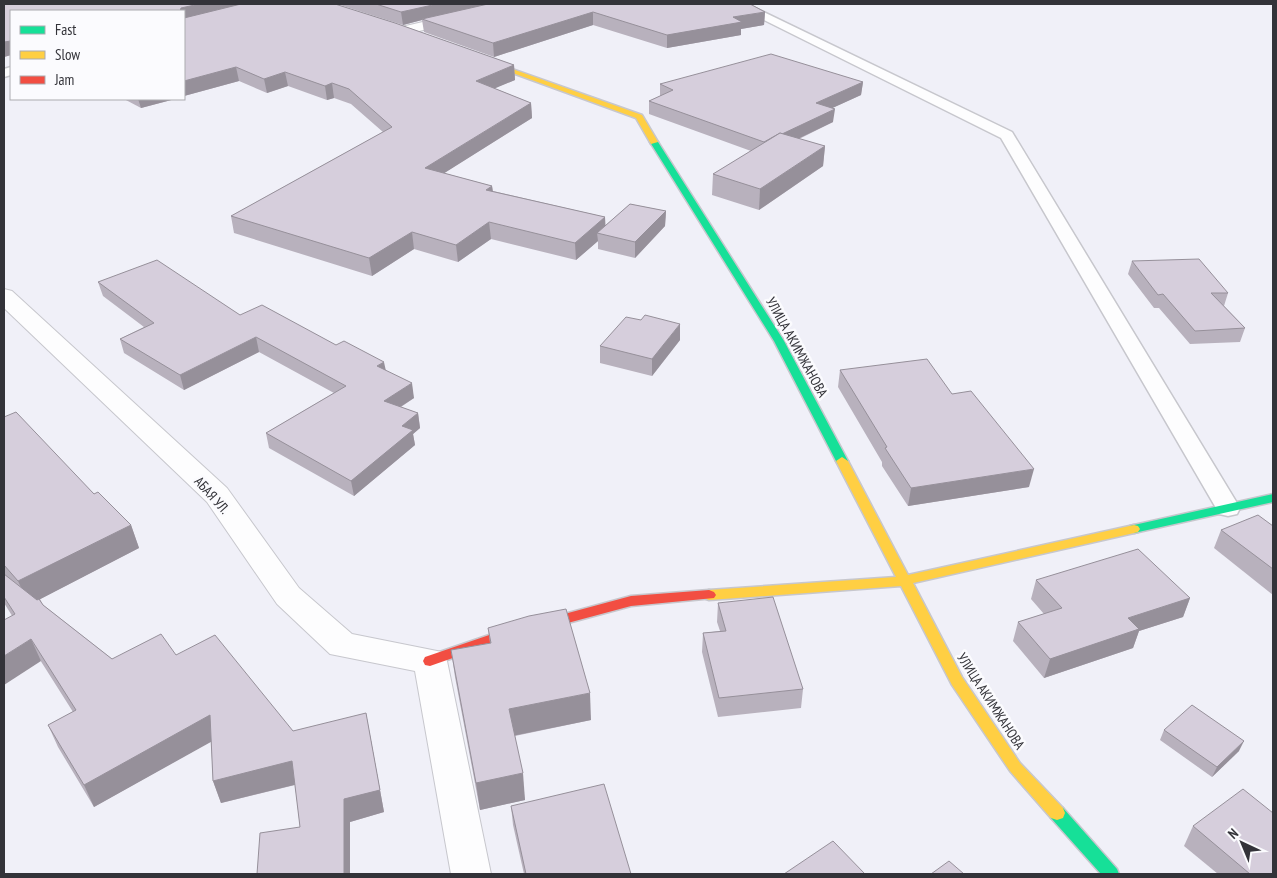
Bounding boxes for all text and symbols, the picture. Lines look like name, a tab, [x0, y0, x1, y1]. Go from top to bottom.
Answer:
legend	[10, 10, 185, 100]
text: Fast	[55, 20, 76, 39]
text: Slow	[55, 45, 80, 64]
text: Jam	[54, 70, 74, 89]
street label: УЛИЦА АКИМЖАНОВА	[762, 294, 832, 400]
street label: АБАЯ УЛ.	[191, 473, 233, 517]
street label: УЛИЦА АКИМЖАНОВА	[953, 649, 1029, 753]
north arrow	[1217, 818, 1267, 868]
text: N	[1224, 825, 1242, 843]

